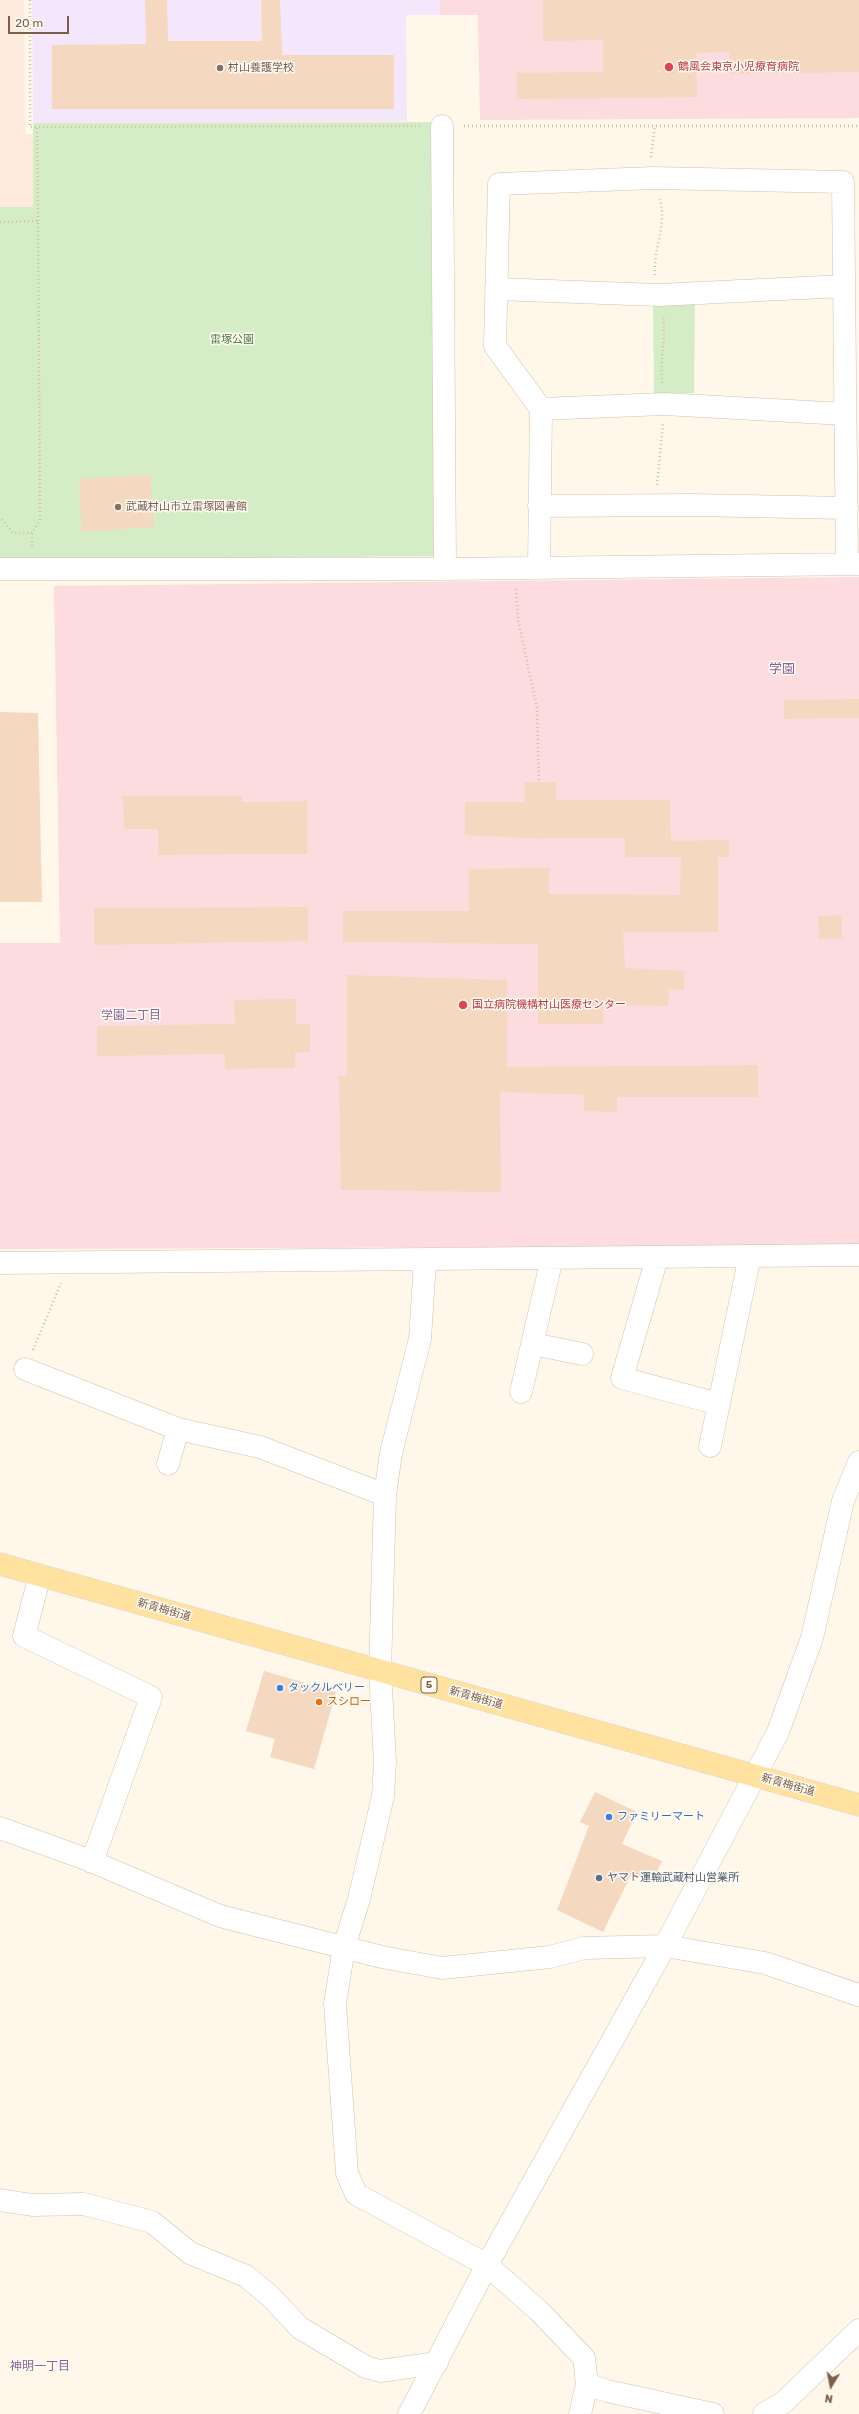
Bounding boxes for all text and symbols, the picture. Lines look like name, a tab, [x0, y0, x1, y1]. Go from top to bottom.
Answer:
scale bar	[10, 8, 71, 34]
text: 20 m	[15, 16, 43, 30]
place label: 鶴風会東京小児療育病院	[678, 60, 799, 74]
place label: 村山養護学校	[228, 61, 294, 75]
marker: 鶴風会東京小児療育病院	[663, 61, 675, 73]
marker: 村山養護学校	[215, 63, 225, 73]
park label: 雷塚公園	[210, 333, 254, 347]
place label: 武蔵村山市立雷塚図書館	[126, 500, 247, 514]
marker: 武蔵村山市立雷塚図書館	[113, 502, 123, 512]
district label: 学園	[769, 661, 795, 677]
place label: 国立病院機構村山医療センター	[472, 998, 626, 1012]
marker: 国立病院機構村山医療センター	[457, 999, 469, 1011]
district label: 学園二丁目	[101, 1009, 161, 1023]
street label: 新青梅街道	[136, 1596, 192, 1624]
road number: 5	[421, 1677, 437, 1693]
place label: タックルベリー	[288, 1681, 365, 1695]
marker: タックルベリー	[275, 1683, 285, 1693]
street label: 新青梅街道	[448, 1684, 504, 1712]
place label: スシロー	[327, 1695, 371, 1709]
marker: スシロー	[314, 1697, 324, 1707]
street label: 新青梅街道	[760, 1771, 816, 1799]
place label: ファミリーマート	[617, 1810, 705, 1824]
marker: ファミリーマート	[604, 1812, 614, 1822]
place label: ヤマト運輸武蔵村山営業所	[607, 1871, 739, 1885]
marker: ヤマト運輸武蔵村山営業所	[594, 1873, 604, 1883]
district label: 神明一丁目	[10, 2360, 70, 2374]
north arrow	[811, 2366, 851, 2406]
text: N	[824, 2391, 834, 2405]

